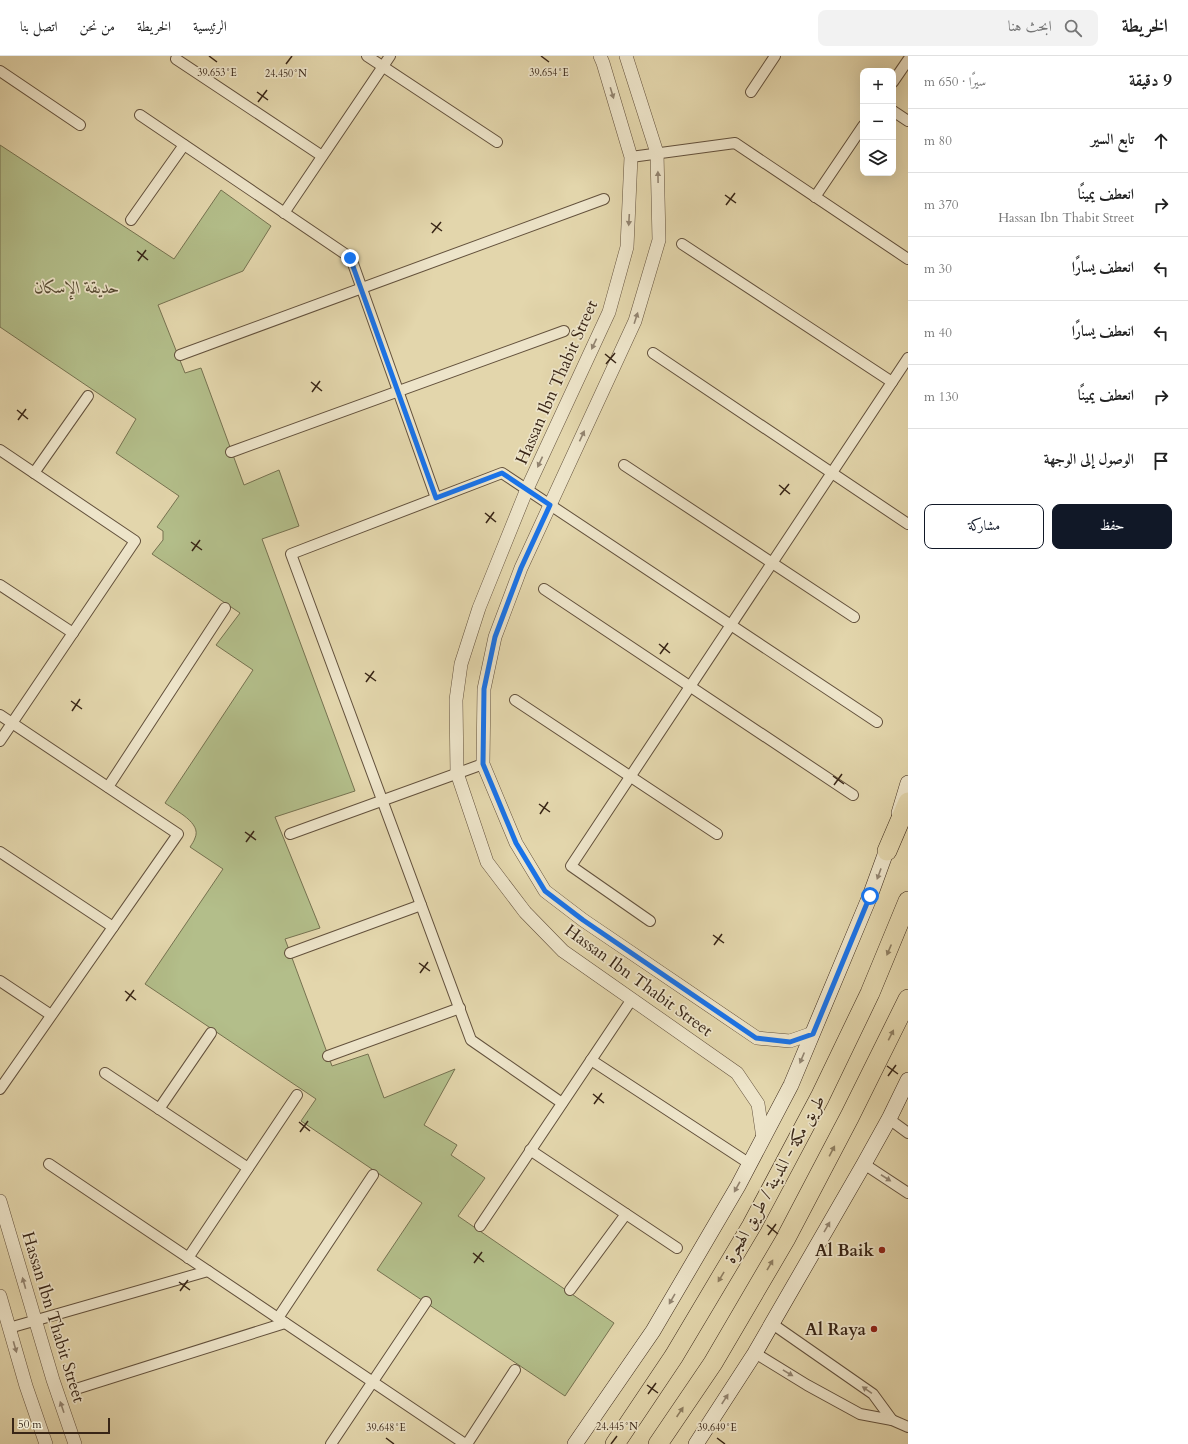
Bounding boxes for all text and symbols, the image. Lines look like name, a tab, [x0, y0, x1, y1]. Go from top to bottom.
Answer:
search box	[818, 10, 1098, 46]
text: الخريطة	[1122, 13, 1168, 39]
text: ابحث هنا	[1008, 16, 1052, 36]
text: اتصل بنا	[20, 17, 58, 36]
text: من نحن	[80, 17, 115, 36]
text: الخريطة	[137, 17, 171, 36]
text: الرئيسية	[193, 17, 227, 36]
icon: search	[1062, 17, 1084, 39]
text: 39.653°E	[197, 66, 237, 80]
text: 39.654°E	[529, 66, 569, 80]
text: 24.450°N	[265, 67, 307, 81]
map controls	[860, 68, 896, 176]
button: +	[860, 68, 896, 104]
text: 9 دقيقة	[1129, 69, 1172, 92]
text: سيرًا · 650 m	[924, 73, 986, 91]
one-way arrow	[609, 87, 615, 99]
button: −	[860, 104, 896, 140]
text: تابع السير	[1091, 129, 1134, 149]
icon: ahead	[1150, 130, 1172, 152]
text: 80 m	[924, 132, 952, 150]
button: layers	[860, 140, 896, 176]
one-way arrow	[655, 170, 661, 183]
text: انعطف يمينًا	[1078, 184, 1134, 204]
icon: right	[1150, 194, 1172, 216]
text: 370 m	[924, 196, 958, 214]
text: Hassan Ibn Thabit Street	[998, 209, 1134, 227]
one-way arrow	[625, 214, 632, 226]
route end	[341, 249, 359, 267]
text: انعطف يسارًا	[1072, 257, 1134, 277]
icon: left	[1150, 258, 1172, 280]
text: 30 m	[924, 260, 952, 278]
park label: حديقة الإسكان	[34, 276, 120, 300]
street label: Hassan Ibn Thabit Street	[510, 296, 603, 468]
one-way arrow	[633, 311, 639, 323]
text: انعطف يسارًا	[1072, 321, 1134, 341]
icon: left	[1150, 322, 1172, 344]
text: 40 m	[924, 324, 952, 342]
one-way arrow	[591, 338, 597, 350]
text: انعطف يمينًا	[1078, 385, 1134, 405]
icon: right	[1150, 386, 1172, 408]
text: 130 m	[924, 388, 958, 406]
one-way arrow	[579, 430, 585, 442]
text: الوصول إلى الوجهة	[1044, 449, 1134, 469]
icon: arrive	[1150, 450, 1172, 472]
one-way arrow	[537, 456, 543, 468]
button: مشاركة	[924, 504, 1044, 549]
button: حفظ	[1052, 504, 1172, 549]
one-way arrow	[875, 868, 881, 880]
route start	[861, 887, 879, 905]
street label: Hassan Ibn Thabit Street	[560, 919, 718, 1042]
one-way arrow	[885, 945, 891, 957]
one-way arrow	[887, 1029, 894, 1041]
one-way arrow	[799, 1053, 805, 1065]
street label: طريق مكة - المدينة / طريق الهجرة	[719, 1091, 830, 1267]
one-way arrow	[828, 1145, 835, 1157]
one-way arrow	[880, 1175, 892, 1182]
one-way arrow	[734, 1181, 741, 1193]
one-way arrow	[823, 1221, 830, 1233]
street label: Hassan Ibn Thabit Street	[17, 1229, 91, 1406]
place label: Al Baik	[815, 1239, 874, 1262]
marker: Al Baik	[877, 1245, 887, 1255]
one-way arrow	[766, 1260, 774, 1270]
one-way arrow	[717, 1271, 724, 1283]
one-way arrow	[21, 1276, 27, 1288]
one-way arrow	[668, 1293, 675, 1305]
place label: Al Raya	[805, 1318, 867, 1341]
marker: Al Raya	[869, 1324, 879, 1334]
one-way arrow	[12, 1341, 18, 1353]
one-way arrow	[782, 1370, 794, 1377]
one-way arrow	[862, 1386, 872, 1394]
one-way arrow	[721, 1394, 729, 1404]
one-way arrow	[59, 1401, 65, 1413]
one-way arrow	[676, 1406, 684, 1417]
scale bar	[12, 1416, 110, 1435]
text: 50 m	[18, 1417, 42, 1432]
text: 24.445°N	[596, 1420, 638, 1434]
text: 39.648°E	[366, 1421, 406, 1435]
text: 39.649°E	[697, 1421, 737, 1435]

